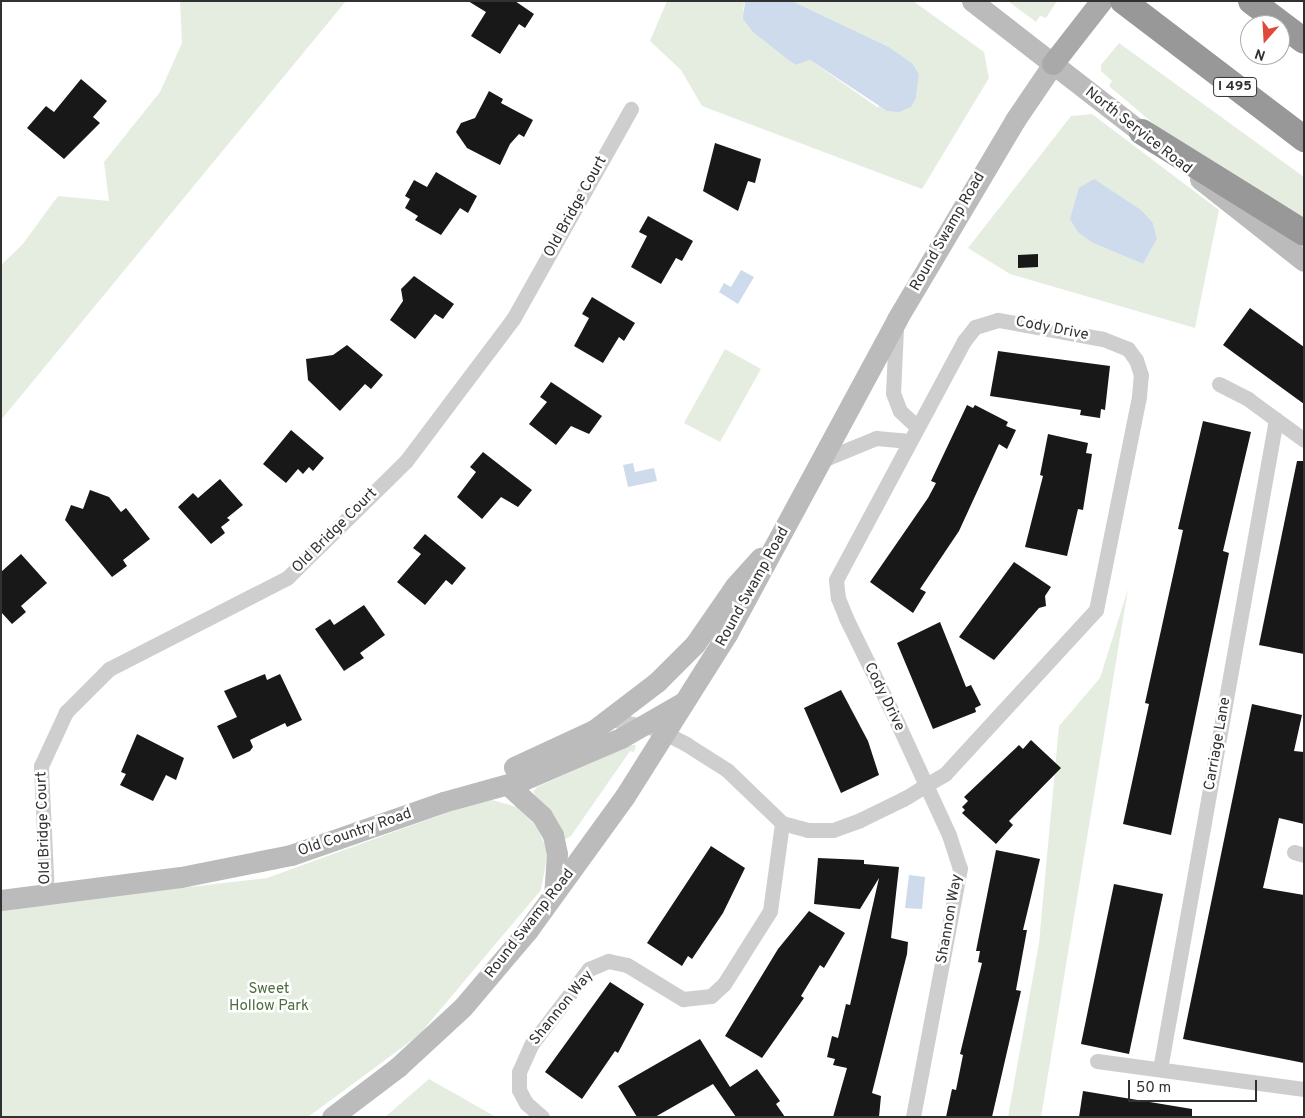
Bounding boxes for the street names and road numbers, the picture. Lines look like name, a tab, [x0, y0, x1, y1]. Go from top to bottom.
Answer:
road number: I 495	[1212, 75, 1258, 98]
street label: North Service Road	[1081, 84, 1195, 178]
street label: Old Bridge Court	[541, 153, 611, 261]
street label: Round Swamp Road	[907, 170, 989, 294]
street label: Cody Drive	[1014, 313, 1090, 345]
street label: Old Bridge Court	[289, 485, 381, 577]
street label: Round Swamp Road	[713, 524, 793, 650]
street label: Cody Drive	[860, 660, 908, 734]
street label: Carriage Lane	[1201, 696, 1235, 792]
street label: Old Bridge Court	[33, 771, 55, 885]
street label: Old Country Road	[296, 805, 414, 861]
street label: Round Swamp Road	[482, 866, 578, 982]
street label: Shannon Way	[933, 873, 967, 965]
street label: Shannon Way	[526, 967, 598, 1049]

